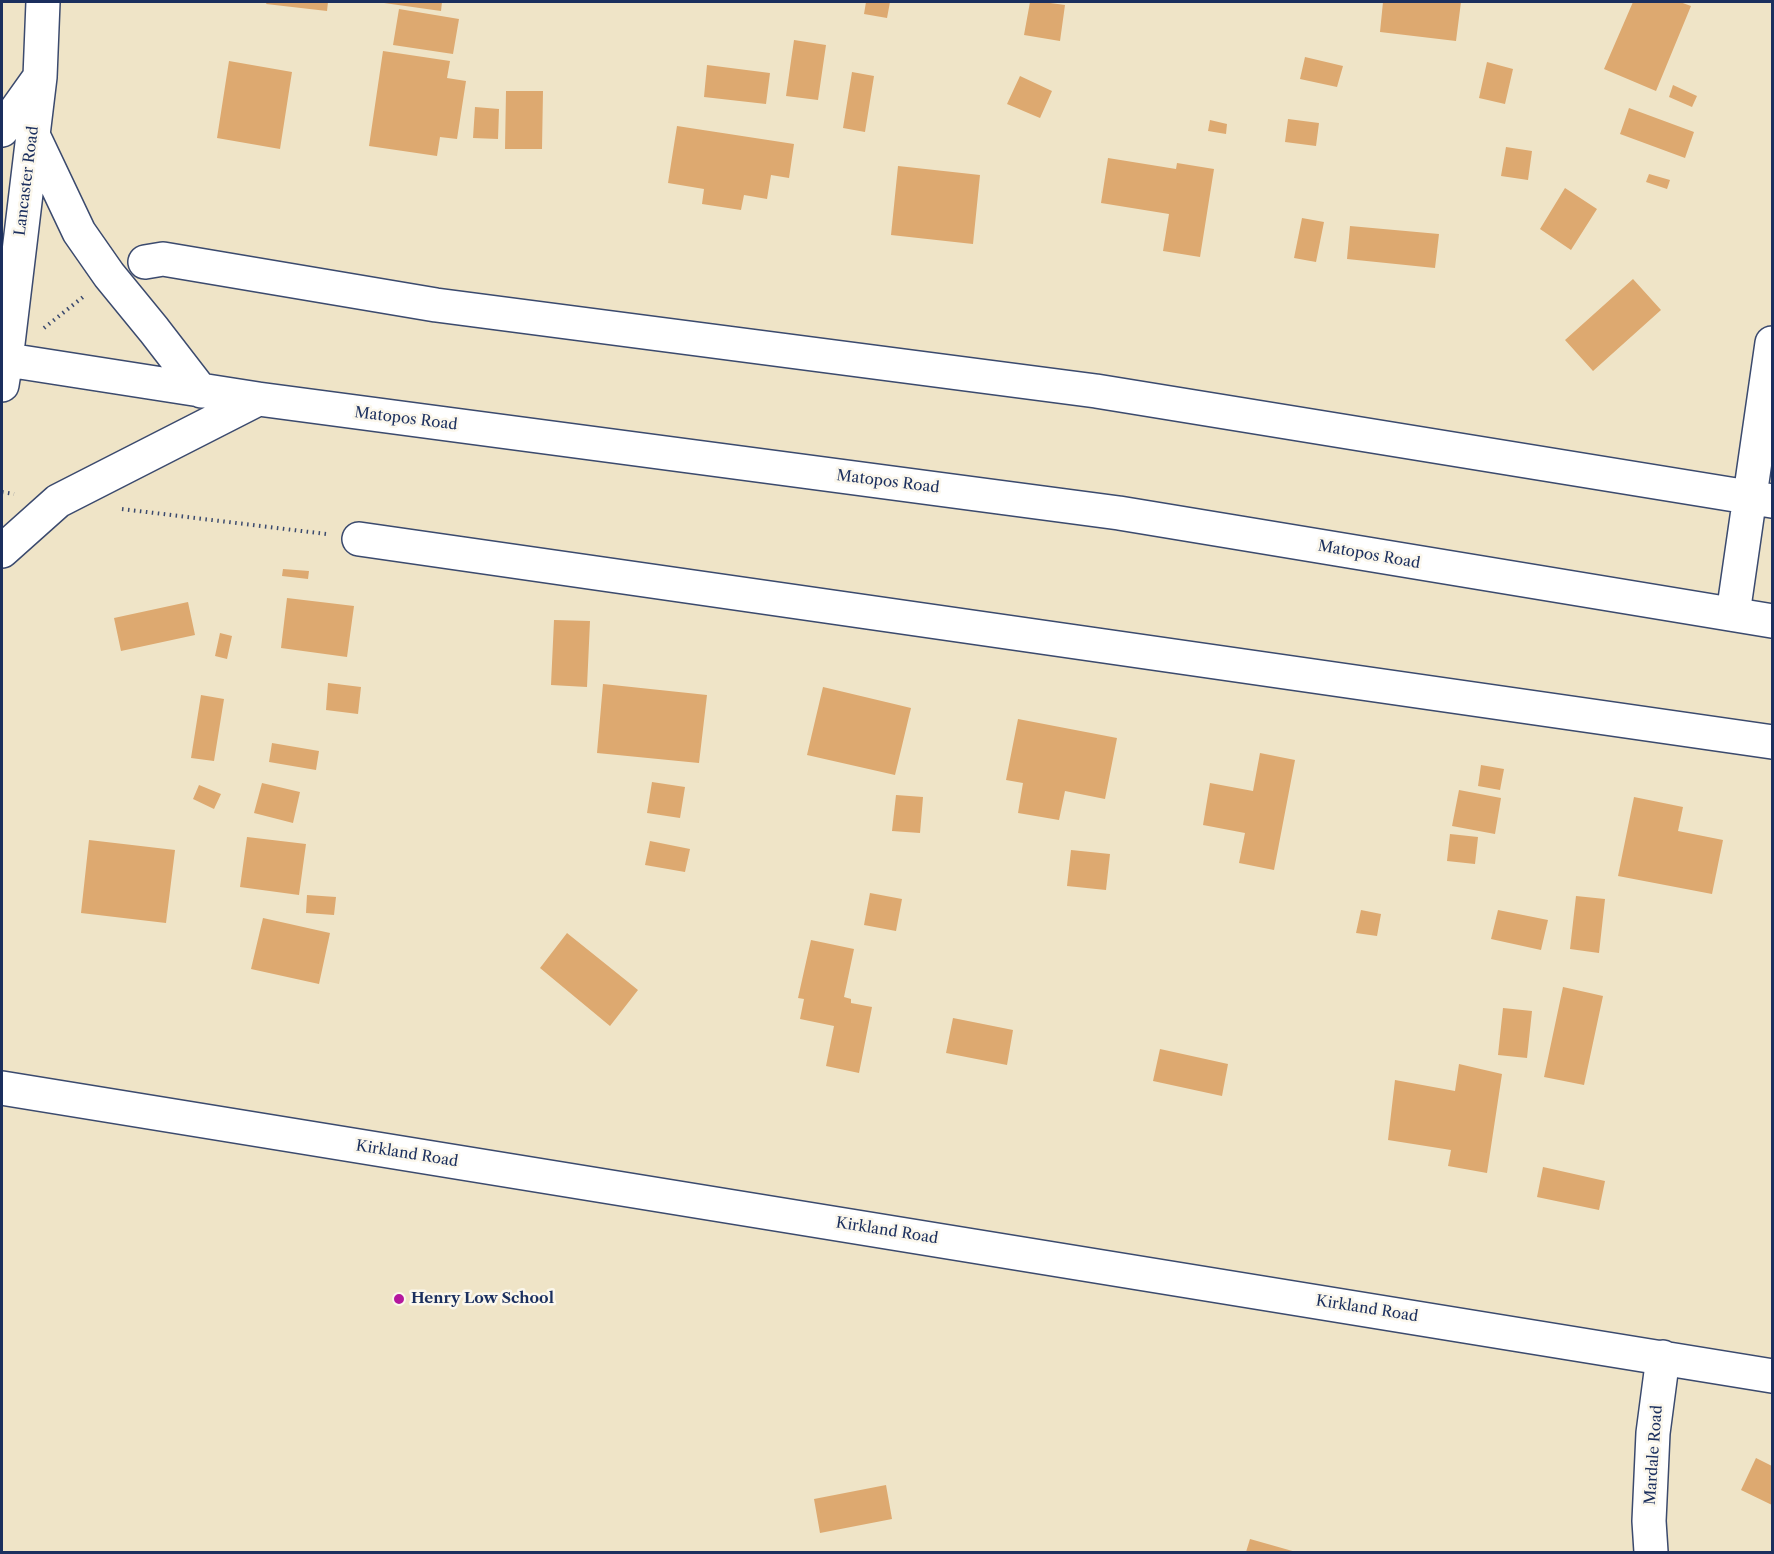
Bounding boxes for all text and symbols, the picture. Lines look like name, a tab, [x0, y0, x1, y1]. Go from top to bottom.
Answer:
street label: Lancaster Road	[11, 125, 43, 237]
street label: Matopos Road	[354, 404, 458, 434]
street label: Matopos Road	[836, 467, 940, 497]
street label: Matopos Road	[1316, 537, 1422, 573]
street label: Kirkland Road	[355, 1137, 459, 1171]
street label: Kirkland Road	[835, 1214, 939, 1248]
place label: Henry Low School	[411, 1290, 554, 1308]
marker: Henry Low School	[392, 1292, 406, 1306]
street label: Kirkland Road	[1315, 1292, 1419, 1326]
street label: Mardale Road	[1642, 1404, 1666, 1506]

